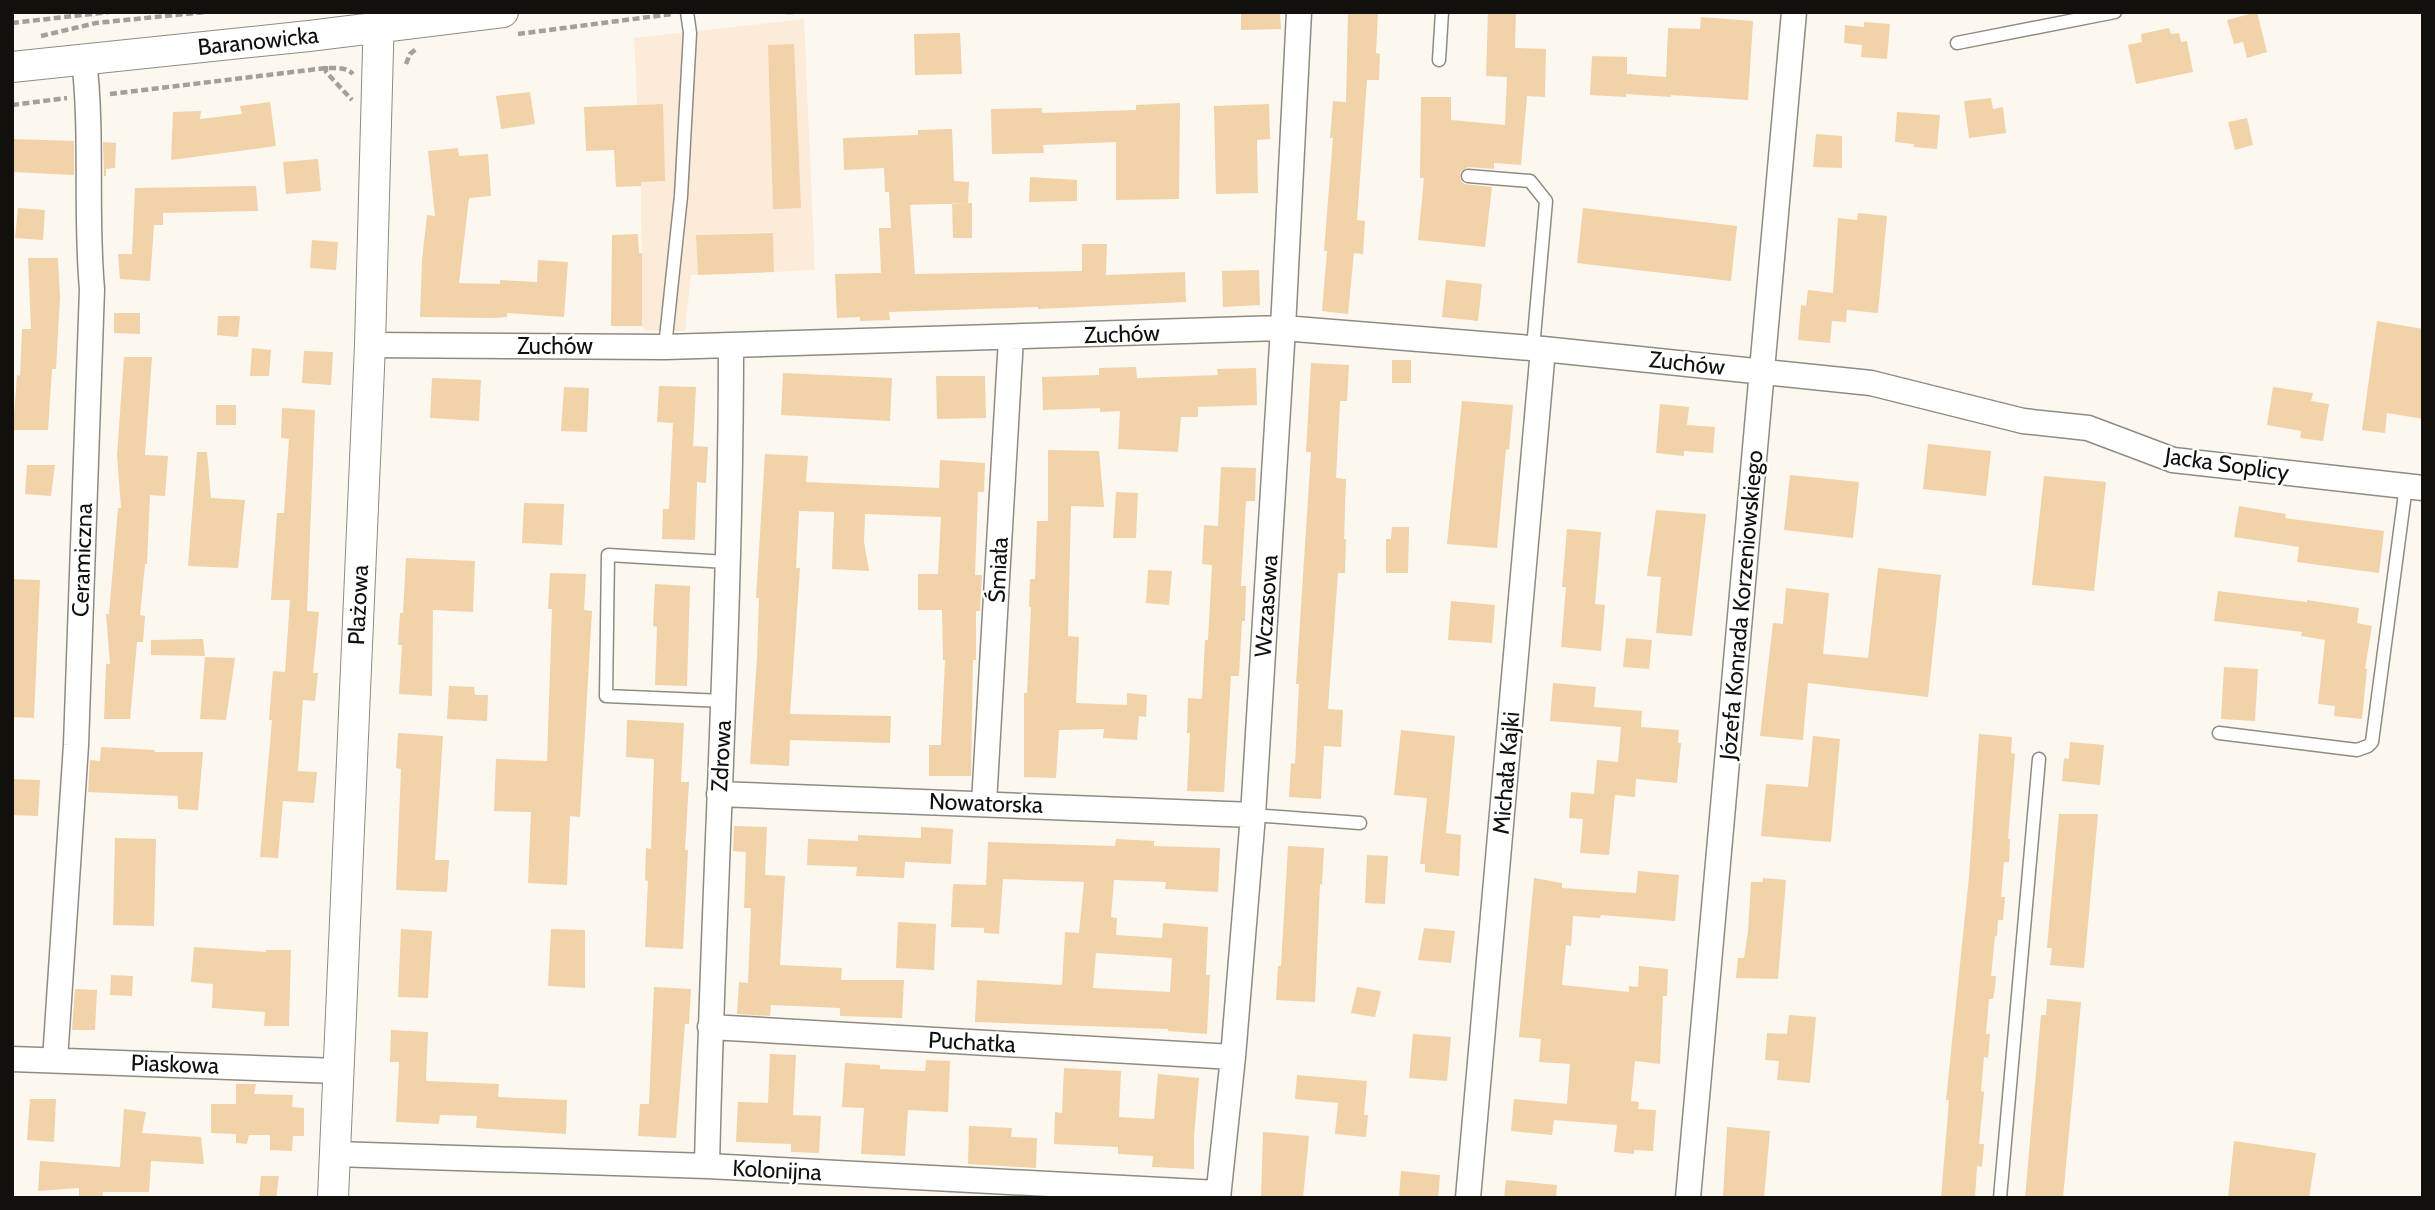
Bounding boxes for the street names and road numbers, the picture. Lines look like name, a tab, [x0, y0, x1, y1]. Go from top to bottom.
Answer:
street label: Baranowicka	[196, 21, 320, 61]
street label: Zuchów	[1084, 319, 1161, 349]
street label: Zuchów	[517, 332, 593, 360]
street label: Zuchów	[1648, 345, 1727, 381]
street label: Jacka Soplicy	[2162, 441, 2291, 487]
street label: Józefa Konrada Korzeniowskiego	[1713, 449, 1768, 762]
street label: Ceramiczna	[66, 503, 98, 617]
street label: Śmiała	[982, 536, 1014, 604]
street label: Wczasowa	[1248, 554, 1284, 658]
street label: Plażowa	[342, 564, 374, 646]
street label: Michała Kajki	[1487, 710, 1525, 836]
street label: Zdrowa	[705, 719, 737, 793]
street label: Nowatorska	[928, 787, 1044, 819]
street label: Puchatka	[927, 1026, 1017, 1058]
street label: Piaskowa	[130, 1048, 220, 1080]
street label: Kolonijna	[732, 1154, 822, 1186]

